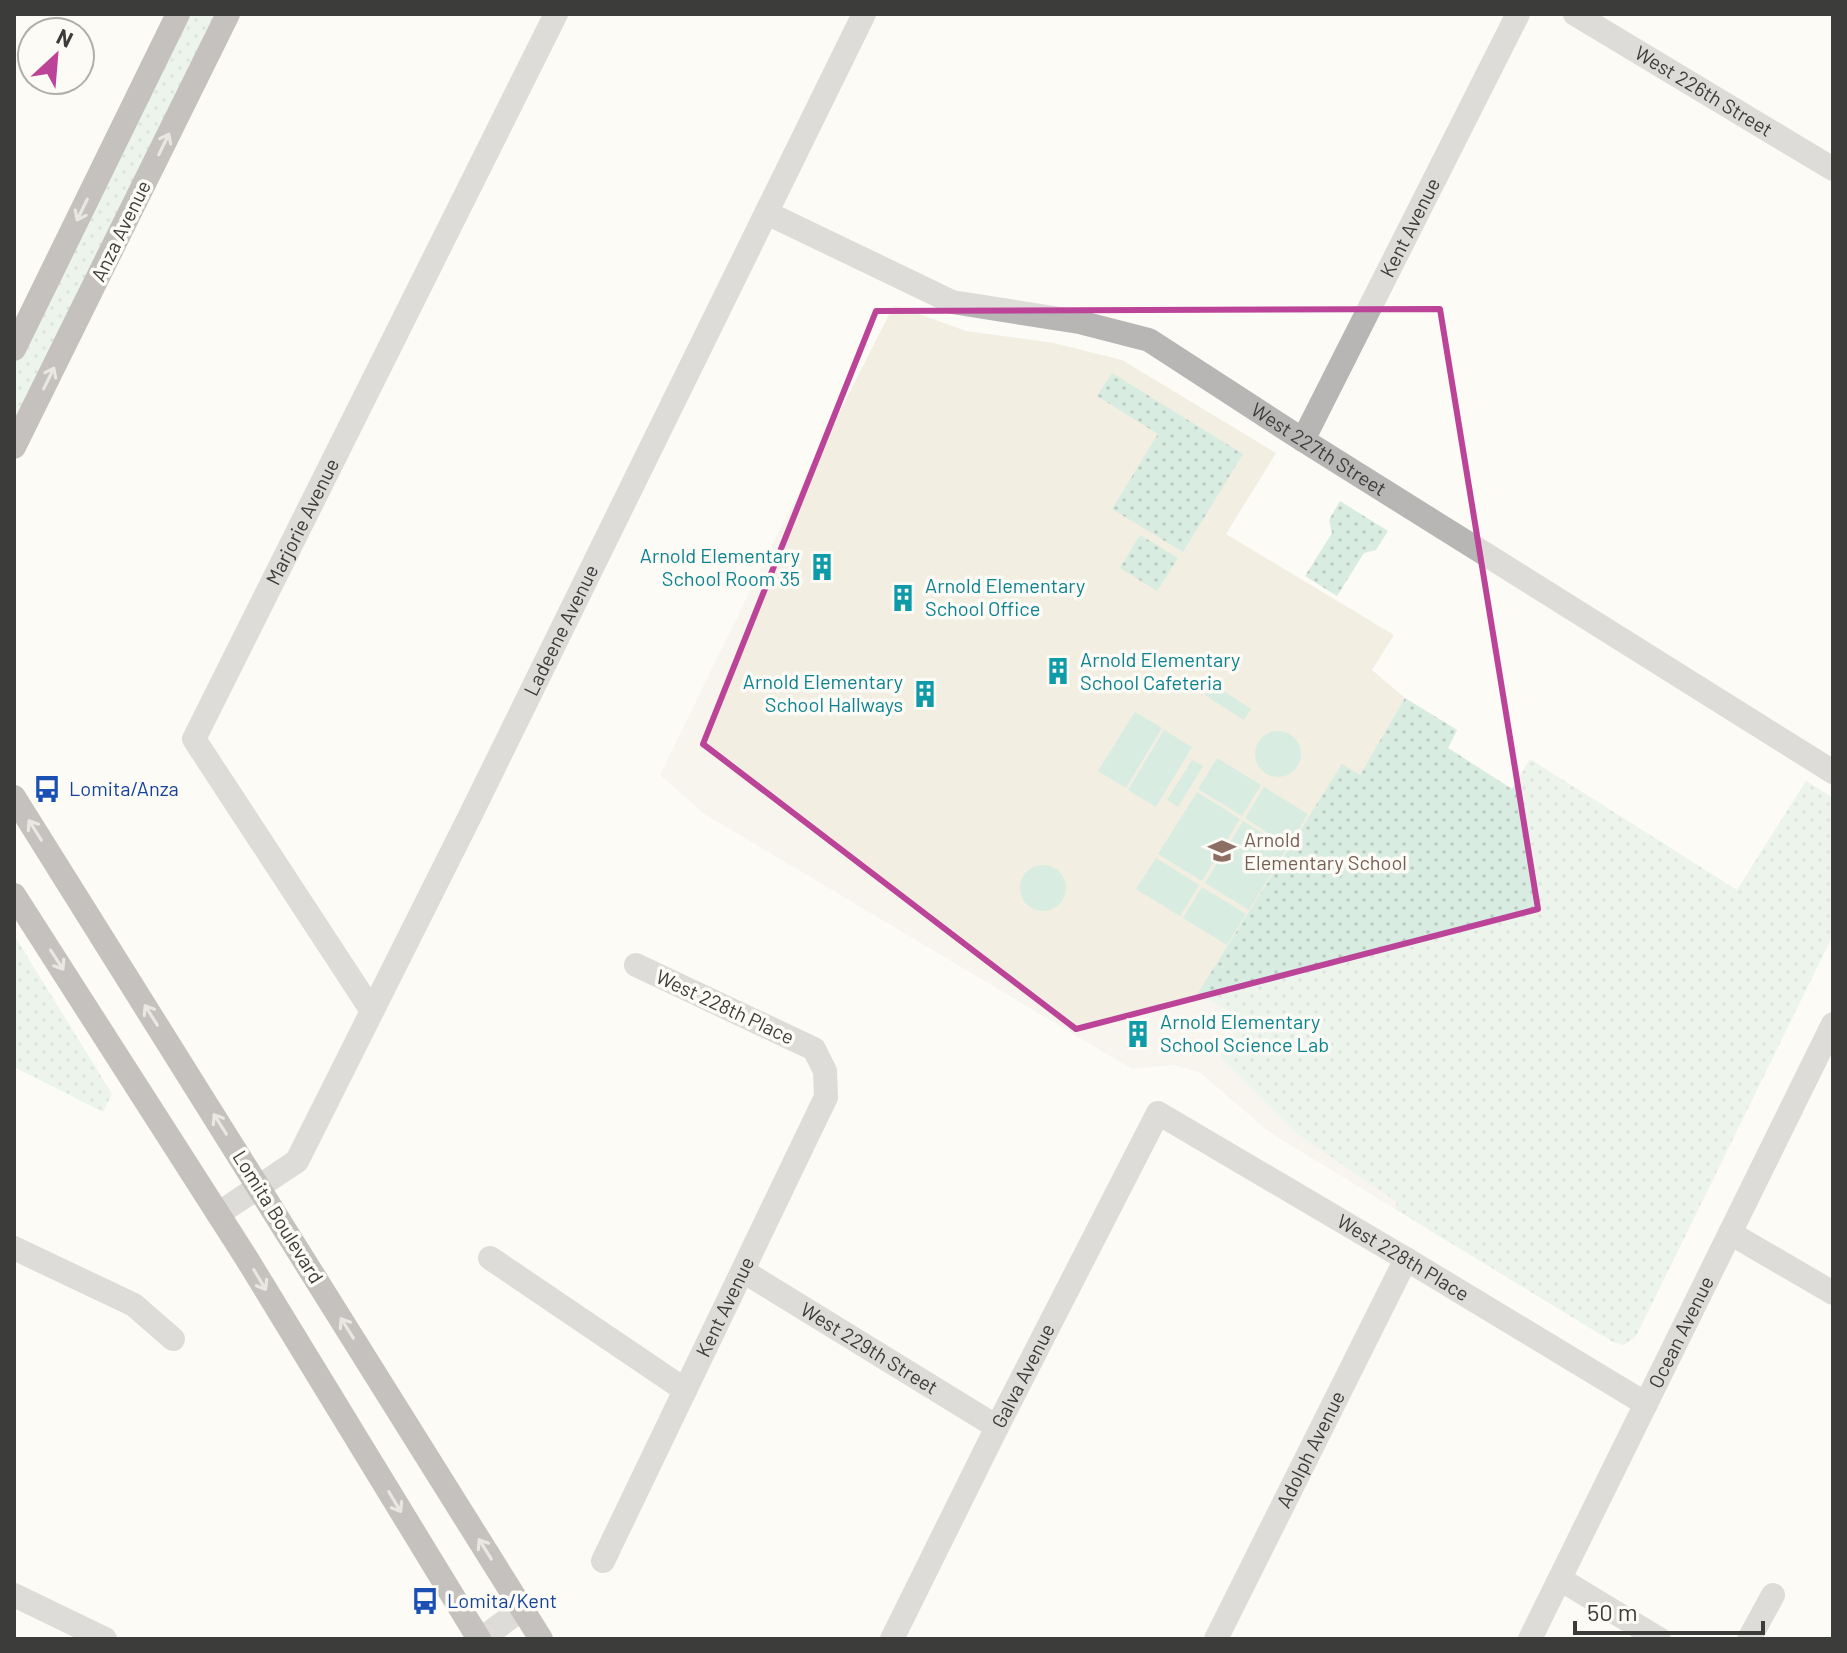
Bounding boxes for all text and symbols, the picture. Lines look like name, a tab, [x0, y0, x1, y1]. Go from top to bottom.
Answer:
north arrow	[16, 16, 96, 96]
text: N	[53, 22, 77, 52]
street label: West 226th Street	[1631, 40, 1777, 141]
one-way arrow	[156, 133, 172, 157]
street label: Kent Avenue	[1374, 173, 1444, 281]
street label: Anza Avenue	[85, 176, 155, 285]
one-way arrow	[74, 197, 90, 221]
one-way arrow	[41, 366, 57, 390]
street label: West 227th Street	[1247, 397, 1391, 500]
street label: Marjorie Avenue	[260, 454, 343, 588]
place label: Arnold Elementary School Room 35	[640, 543, 800, 590]
building icon: Arnold Elementary School Room 35	[807, 552, 837, 582]
street label: Ladeene Avenue	[518, 560, 603, 699]
place label: Arnold Elementary School Office	[925, 573, 1085, 620]
building icon: Arnold Elementary School Office	[888, 583, 918, 613]
place label: Arnold Elementary School Cafeteria	[1080, 647, 1240, 694]
building icon: Arnold Elementary School Cafeteria	[1043, 656, 1073, 686]
place label: Arnold Elementary School Hallways	[743, 669, 903, 716]
building icon: Arnold Elementary School Hallways	[910, 679, 940, 709]
bus stop icon: Lomita/Anza	[32, 774, 62, 804]
place label: Lomita/Anza	[69, 776, 179, 800]
one-way arrow	[27, 819, 43, 842]
place label: Arnold Elementary School	[1244, 827, 1407, 874]
school or university icon: Arnold Elementary School	[1207, 836, 1237, 866]
one-way arrow	[48, 949, 65, 971]
street label: West 228th Place	[653, 964, 798, 1049]
one-way arrow	[142, 1004, 159, 1026]
place label: Arnold Elementary School Science Lab	[1160, 1009, 1329, 1056]
building icon: Arnold Elementary School Science Lab	[1123, 1019, 1153, 1049]
one-way arrow	[211, 1113, 227, 1136]
street label: Lomita Boulevard	[228, 1146, 329, 1287]
street label: West 228th Place	[1333, 1208, 1474, 1305]
street label: Kent Avenue	[690, 1252, 759, 1360]
one-way arrow	[252, 1268, 268, 1291]
street label: Ocean Avenue	[1643, 1272, 1718, 1392]
street label: West 229th Street	[797, 1296, 943, 1399]
one-way arrow	[339, 1317, 355, 1340]
street label: Galva Avenue	[986, 1319, 1059, 1432]
street label: Adolph Avenue	[1271, 1386, 1349, 1511]
one-way arrow	[388, 1490, 404, 1513]
one-way arrow	[476, 1538, 492, 1561]
scale bar	[1575, 1585, 1763, 1635]
bus stop icon: Lomita/Kent	[410, 1586, 440, 1616]
place label: Lomita/Kent	[447, 1588, 557, 1612]
text: 50 m	[1587, 1597, 1638, 1626]

